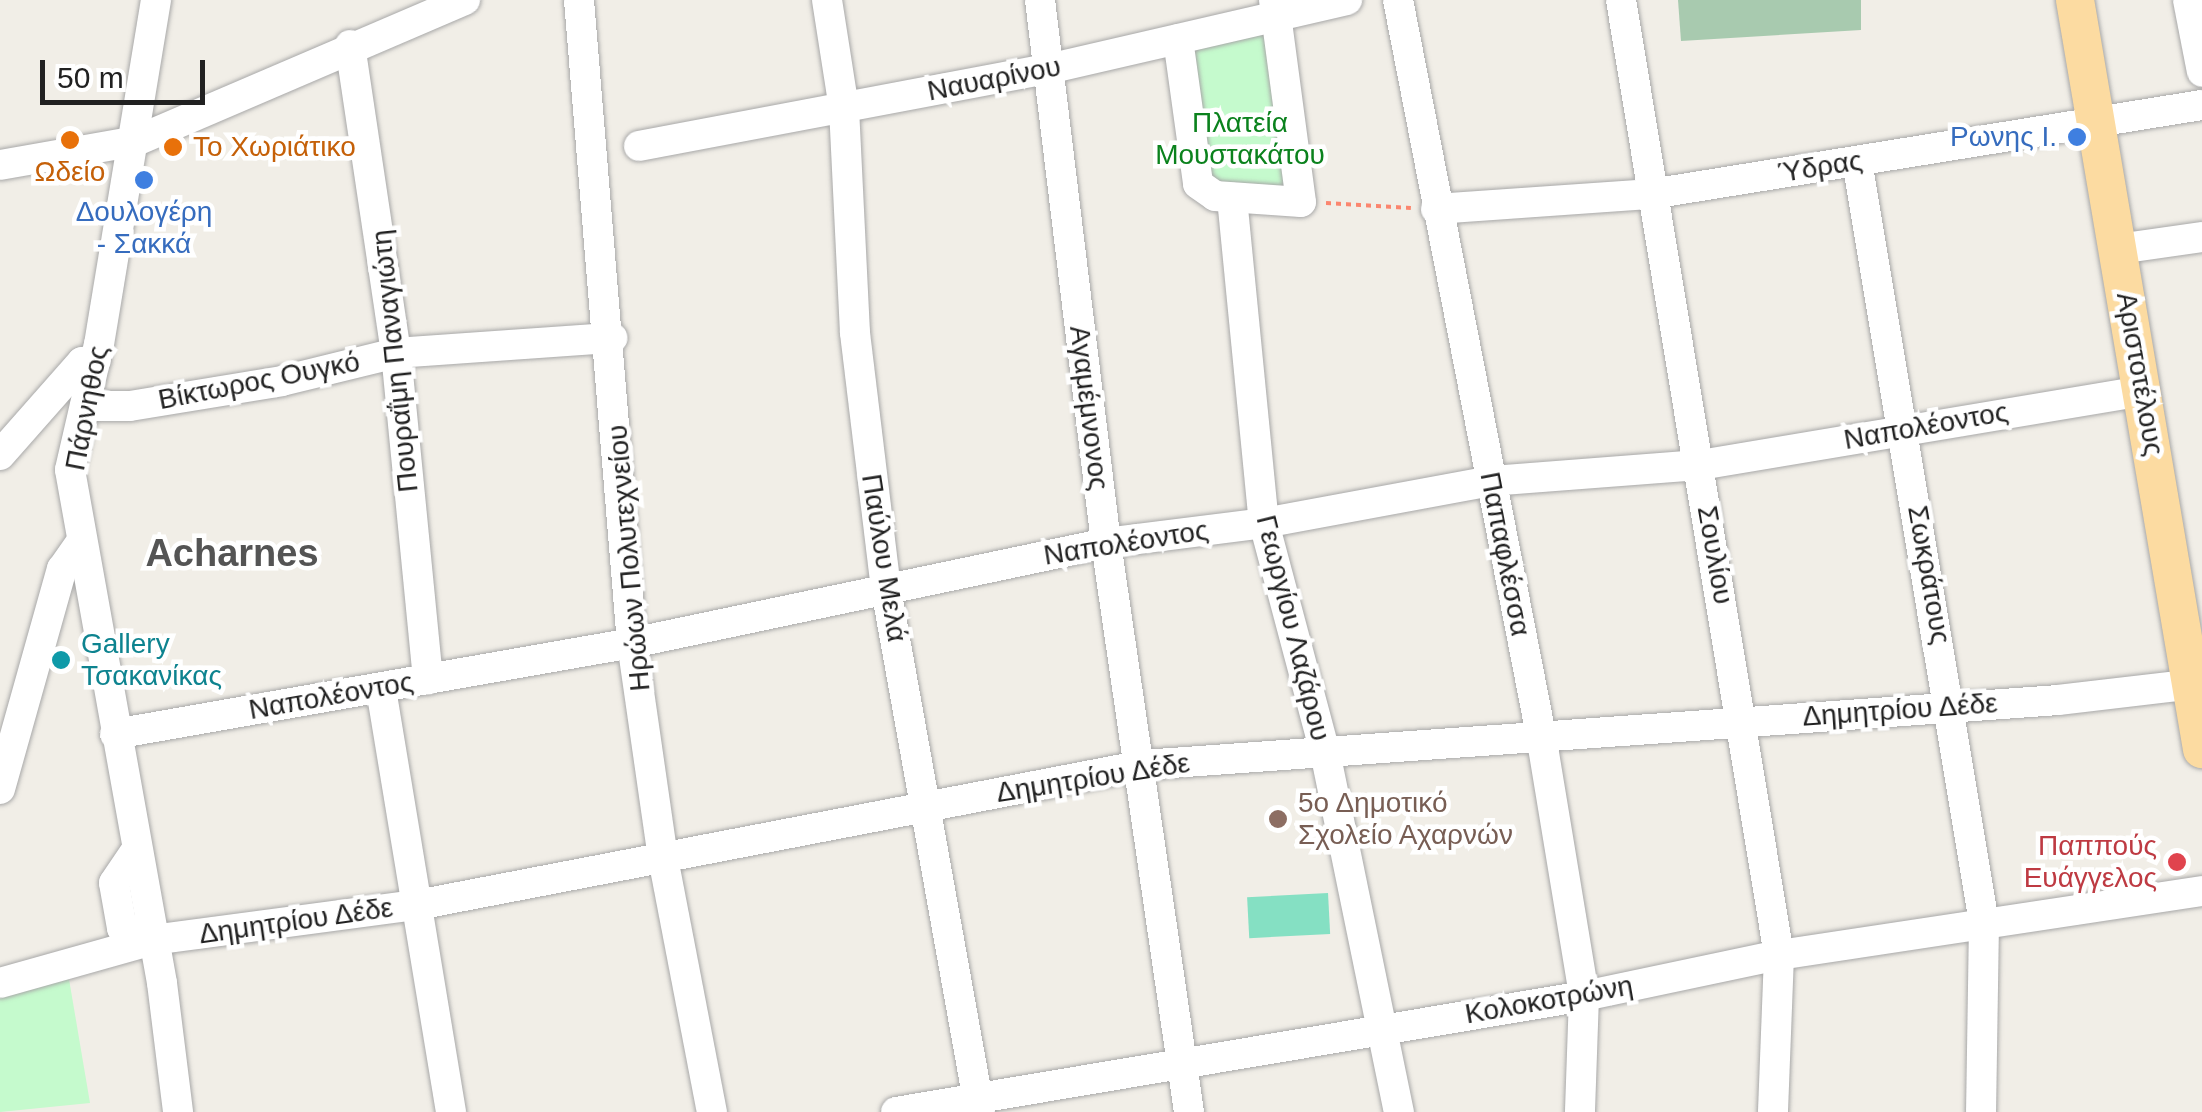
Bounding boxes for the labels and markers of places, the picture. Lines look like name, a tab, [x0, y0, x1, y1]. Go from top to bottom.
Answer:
place label: Ρωνης Ι.	[1950, 120, 2057, 154]
marker: Ρωνης Ι.	[2066, 126, 2088, 148]
marker: Ωδείο	[59, 129, 81, 151]
place label: Το Χωριάτικο	[193, 130, 356, 164]
marker: Το Χωριάτικο	[162, 136, 184, 158]
place label: Ωδείο	[35, 155, 105, 189]
marker: Δουλογέρη - Σακκά	[133, 169, 155, 191]
place label: Δουλογέρη - Σακκά	[76, 195, 212, 261]
place label: Gallery Τσακανίκας	[81, 627, 222, 693]
marker: Gallery Τσακανίκας	[50, 649, 72, 671]
place label: 5ο Δημοτικό Σχολείο Αχαρνών	[1298, 786, 1514, 852]
marker: 5ο Δημοτικό Σχολείο Αχαρνών	[1267, 808, 1289, 830]
place label: Παππούς Ευάγγελος	[2024, 829, 2157, 895]
marker: Παππούς Ευάγγελος	[2166, 851, 2188, 873]

